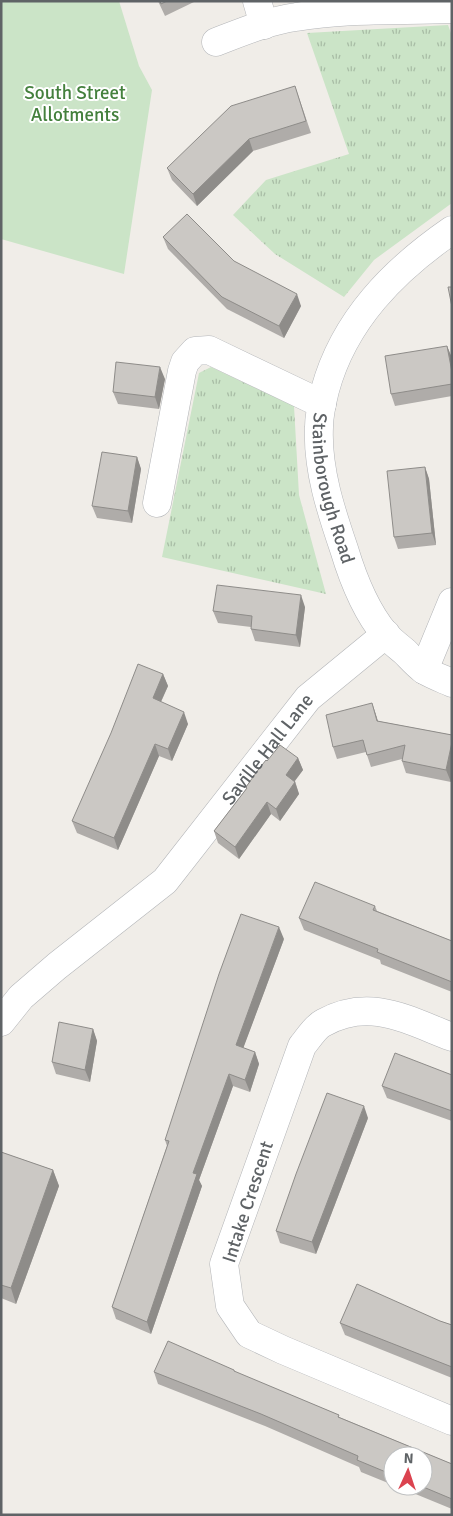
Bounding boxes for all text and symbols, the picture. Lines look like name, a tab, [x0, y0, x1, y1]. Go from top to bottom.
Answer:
park label: South Street Allotments	[24, 81, 126, 127]
street label: Stainborough Road	[307, 411, 360, 567]
street label: Saville Hall Lane	[217, 689, 319, 810]
street label: Intake Crescent	[217, 1138, 279, 1266]
north arrow	[383, 1446, 433, 1496]
text: N	[403, 1450, 414, 1467]

